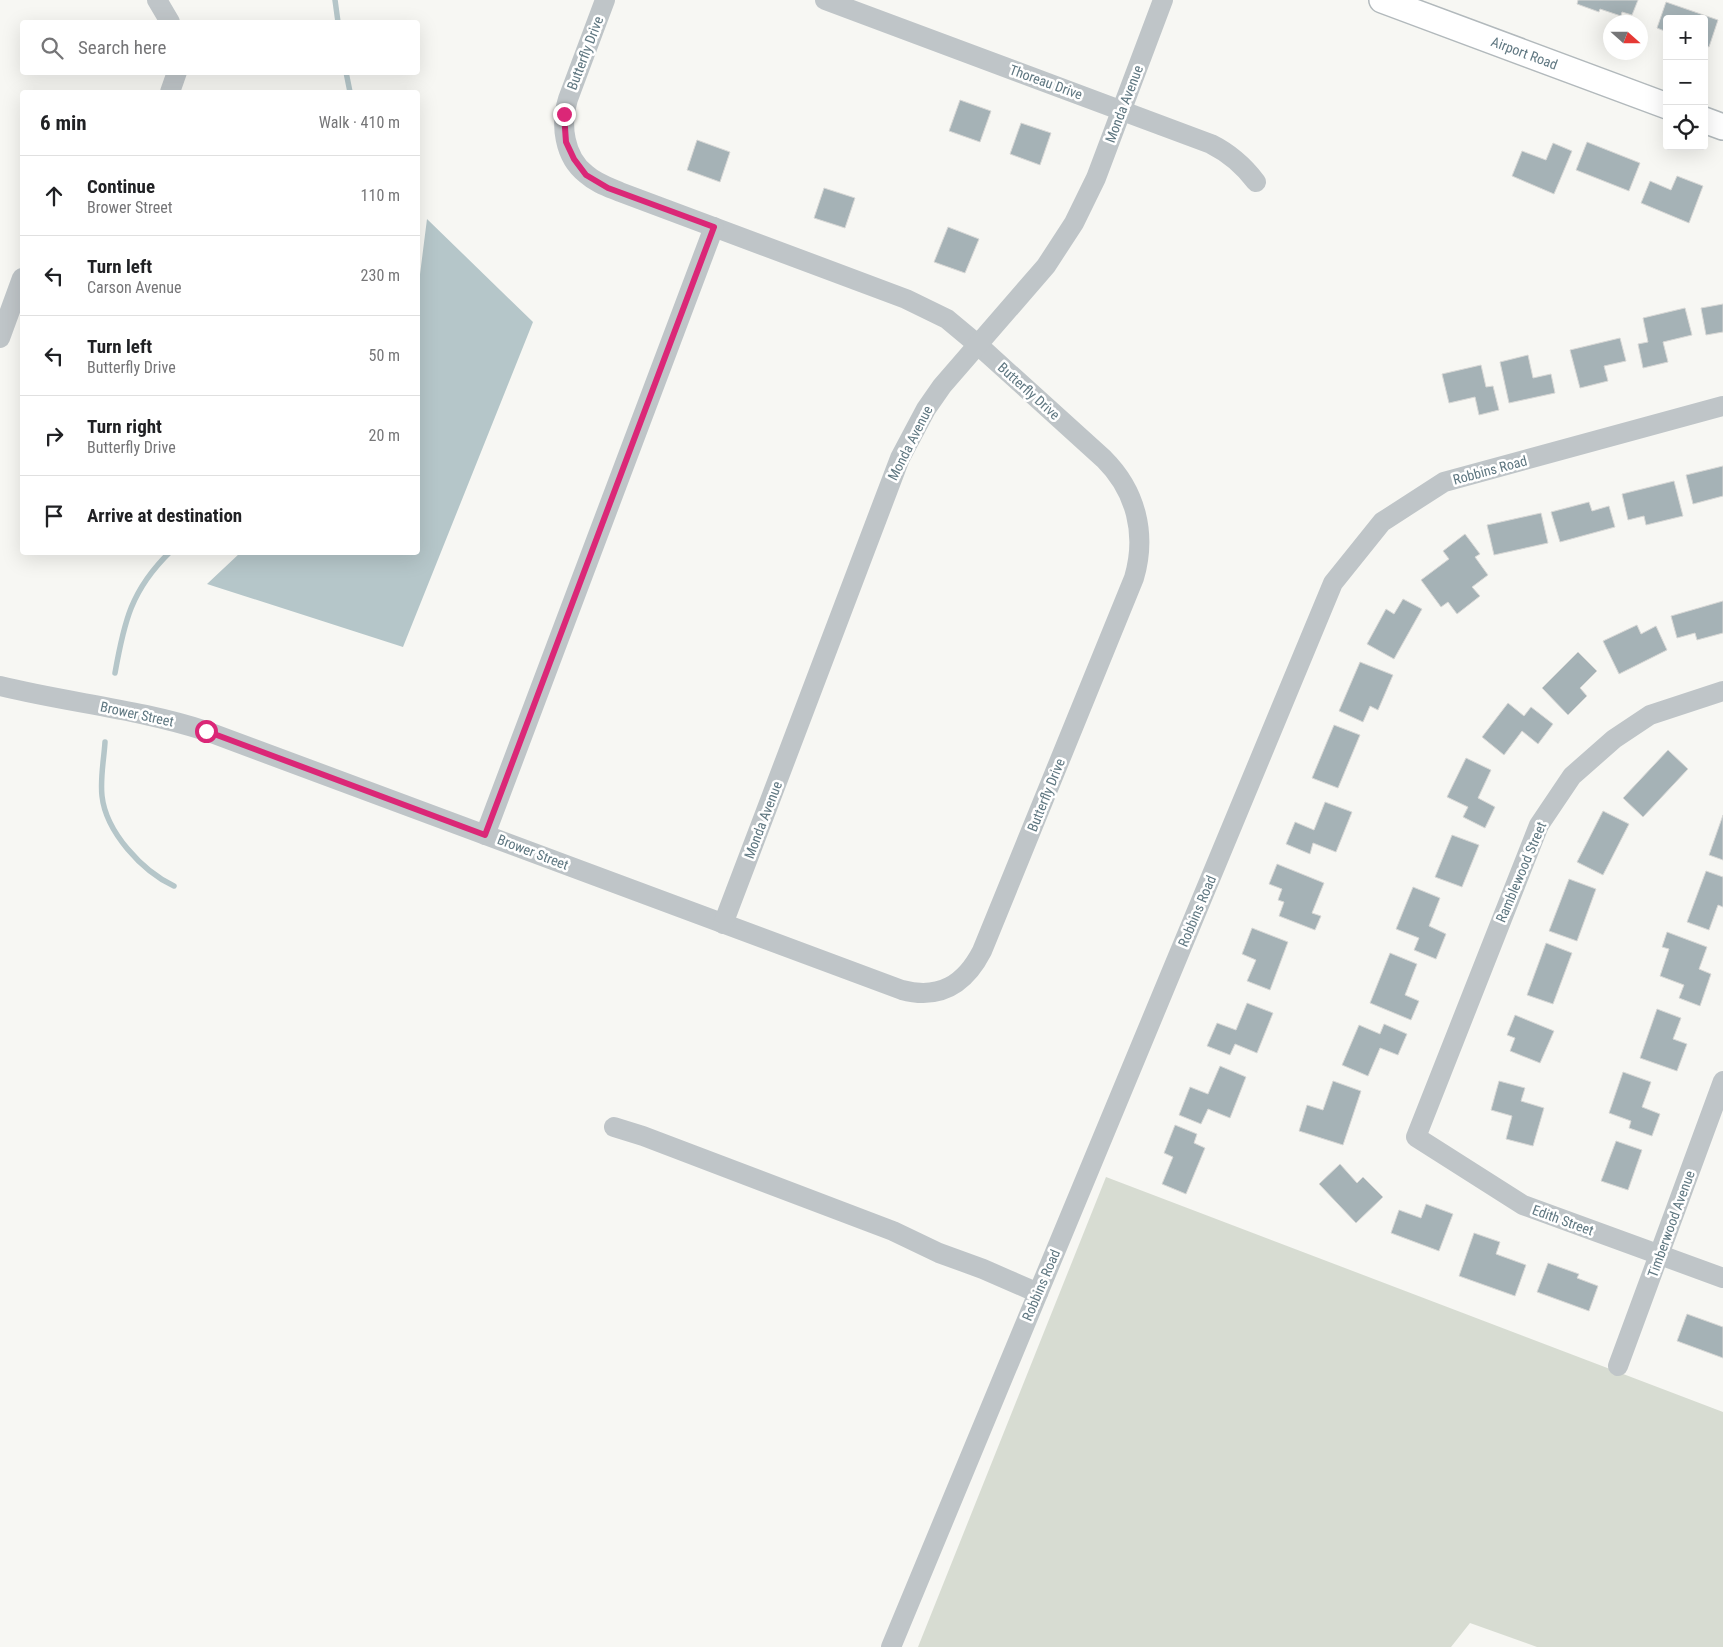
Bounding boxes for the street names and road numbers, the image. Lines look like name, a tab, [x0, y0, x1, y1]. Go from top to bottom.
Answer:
street label: Butterfly Drive	[564, 14, 607, 92]
street label: Airport Road	[1489, 33, 1560, 73]
street label: Thoreau Drive	[1007, 61, 1085, 103]
street label: Monda Avenue	[1102, 63, 1146, 145]
street label: Butterfly Drive	[995, 359, 1063, 423]
street label: Monda Avenue	[884, 403, 936, 483]
street label: Robbins Road	[1451, 452, 1529, 488]
street label: Brower Street	[99, 698, 175, 730]
street label: Butterfly Drive	[1024, 756, 1068, 834]
street label: Monda Avenue	[741, 779, 785, 861]
street label: Ramblewood Street	[1493, 819, 1549, 925]
street label: Brower Street	[495, 831, 571, 873]
street label: Robbins Road	[1175, 873, 1219, 949]
street label: Timberwood Avenue	[1644, 1168, 1698, 1280]
street label: Edith Street	[1530, 1202, 1596, 1238]
street label: Robbins Road	[1019, 1247, 1063, 1323]

